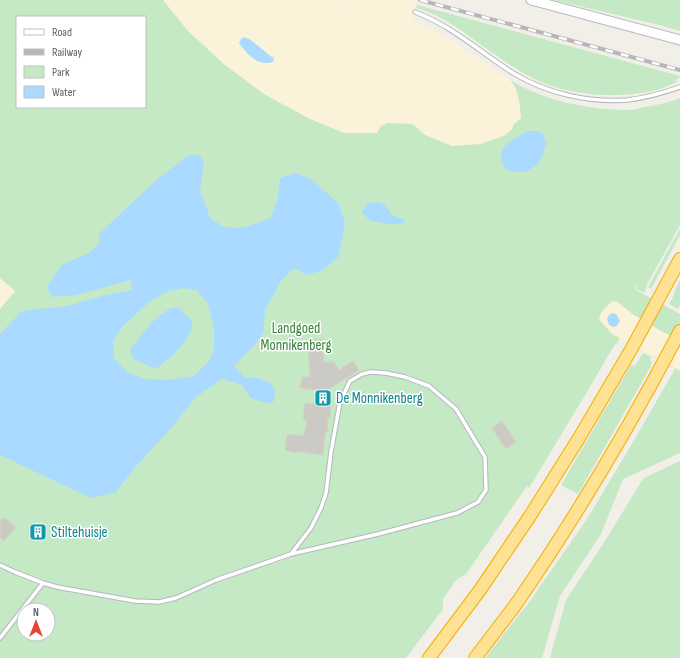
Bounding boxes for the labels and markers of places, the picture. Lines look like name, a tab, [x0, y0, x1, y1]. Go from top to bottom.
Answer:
building icon: De Monnikenberg	[313, 388, 333, 408]
place label: De Monnikenberg	[336, 389, 423, 408]
building icon: Stiltehuisje	[28, 522, 48, 542]
place label: Stiltehuisje	[51, 523, 108, 542]

